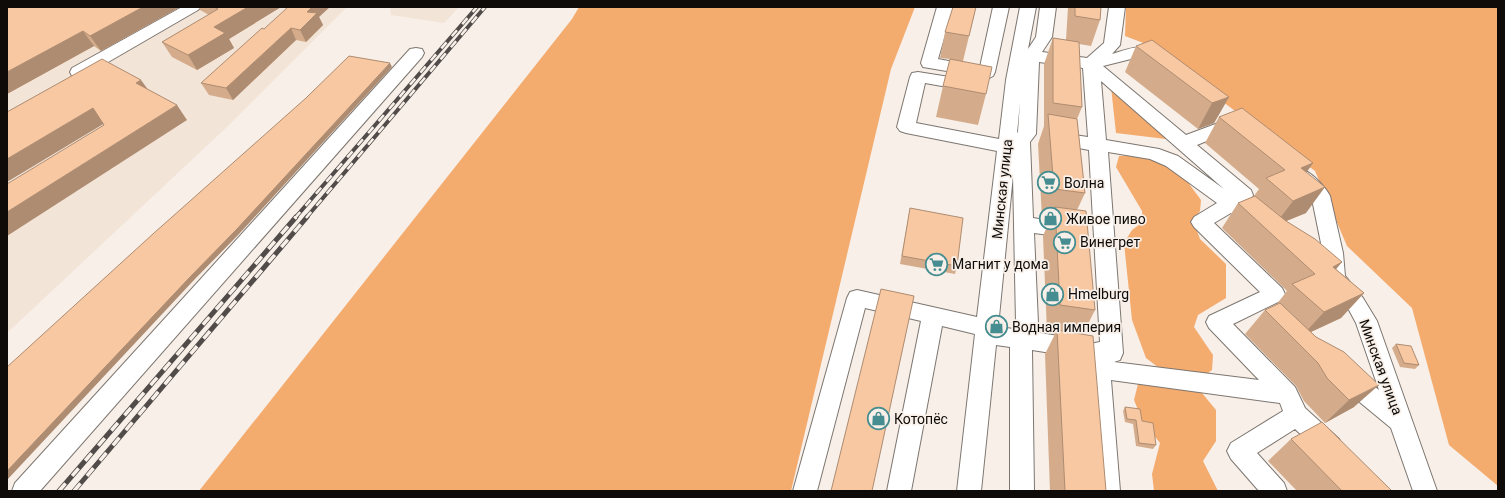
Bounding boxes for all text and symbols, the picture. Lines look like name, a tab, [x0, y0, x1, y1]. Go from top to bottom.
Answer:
street label: Минская улица	[989, 138, 1015, 240]
supermarket icon: Волна	[1035, 170, 1061, 196]
place label: Волна	[1064, 175, 1104, 191]
shop icon: Живое пиво	[1037, 206, 1063, 232]
place label: Живое пиво	[1066, 211, 1146, 227]
supermarket icon: Винегрет	[1051, 229, 1077, 255]
place label: Винегрет	[1080, 234, 1140, 250]
supermarket icon: Магнит у дома	[924, 251, 950, 277]
place label: Магнит у дома	[952, 256, 1049, 272]
shop icon: Hmelburg	[1040, 281, 1066, 307]
place label: Hmelburg	[1068, 286, 1129, 302]
shop icon: Водная империя	[983, 314, 1009, 340]
street label: Минская улица	[1356, 317, 1406, 417]
place label: Водная империя	[1012, 319, 1121, 335]
shop icon: Котопёс	[865, 406, 891, 432]
place label: Котопёс	[894, 411, 948, 427]

